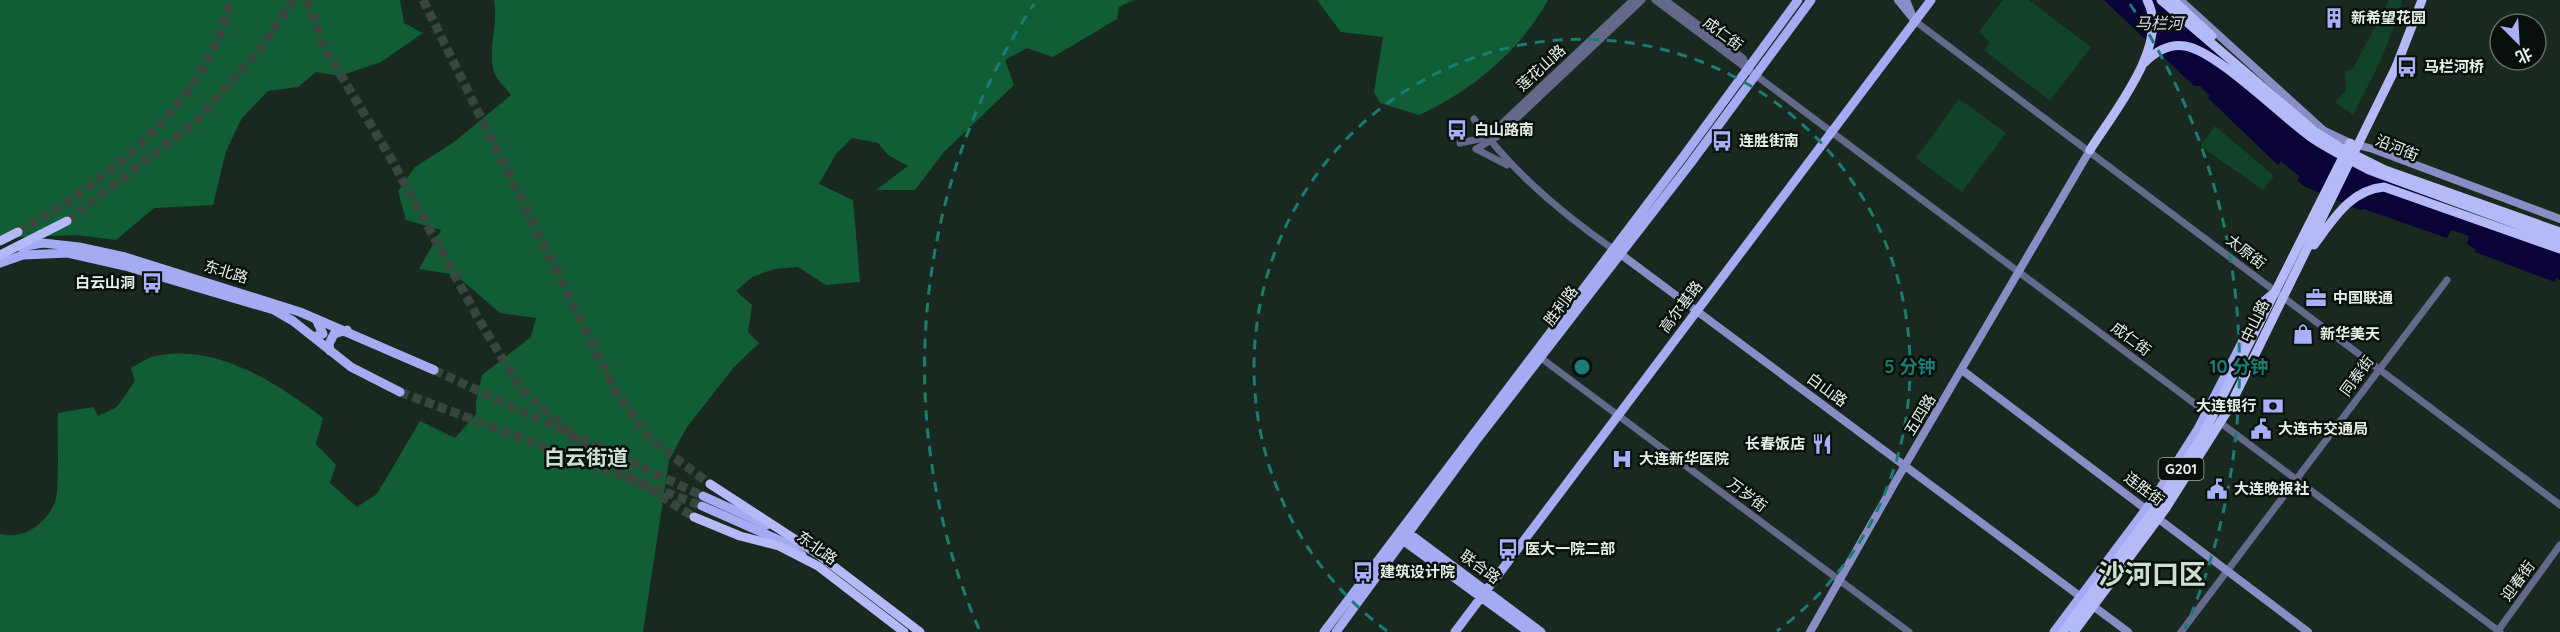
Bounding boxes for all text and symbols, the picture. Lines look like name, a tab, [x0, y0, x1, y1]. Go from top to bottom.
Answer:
building icon: 新希望花园	[2322, 6, 2346, 30]
place label: 新希望花园	[2351, 8, 2426, 27]
street label: 成仁街	[1700, 12, 1747, 55]
north arrow	[2488, 12, 2548, 72]
water label: 马栏河	[2135, 13, 2186, 33]
street label: 莲花山路	[1512, 40, 1569, 95]
text: 北	[2513, 43, 2535, 68]
bus stop icon: 马栏河桥	[2395, 55, 2419, 79]
place label: 马栏河桥	[2424, 57, 2484, 76]
bus stop icon: 白山路南	[1445, 118, 1469, 142]
place label: 白山路南	[1474, 120, 1534, 139]
bus stop icon: 连胜街南	[1710, 129, 1734, 153]
street label: 沿河街	[2373, 130, 2422, 165]
place label: 连胜街南	[1739, 131, 1799, 150]
street label: 太原街	[2223, 230, 2270, 273]
street label: 东北路	[202, 256, 250, 287]
bus stop icon: 白云山洞	[140, 271, 164, 295]
place label: 白云山洞	[75, 273, 135, 292]
street label: 高尔基路	[1655, 277, 1706, 336]
street label: 胜利路	[1539, 282, 1582, 329]
office icon: 中国联通	[2304, 286, 2328, 310]
place label: 中国联通	[2333, 288, 2393, 307]
street label: 中山路	[2236, 296, 2273, 345]
street label: 成仁街	[2108, 317, 2155, 360]
shop icon: 新华美天	[2291, 322, 2315, 346]
place label: 新华美天	[2320, 324, 2380, 343]
street label: 同泰街	[2336, 352, 2378, 399]
text: 5 分钟	[1884, 355, 1936, 378]
text: 10 分钟	[2209, 355, 2269, 378]
centre of rings	[1572, 357, 1592, 377]
street label: 白山路	[1804, 369, 1851, 411]
street label: 五四路	[1900, 391, 1939, 439]
bank icon: 大连银行	[2261, 394, 2285, 418]
place label: 大连银行	[2196, 396, 2256, 415]
public building icon: 大连市交通局	[2249, 417, 2273, 441]
place label: 大连市交通局	[2278, 419, 2368, 438]
restaurant icon: 长春饭店	[1810, 432, 1834, 456]
place label: 长春饭店	[1745, 434, 1805, 453]
district label: 白云街道	[544, 444, 628, 470]
hospital icon: 大连新华医院	[1610, 447, 1634, 471]
place label: 大连新华医院	[1639, 449, 1729, 468]
road number: G201	[2158, 458, 2204, 480]
street label: 连胜街	[2121, 467, 2168, 510]
street label: 万岁街	[1724, 473, 1771, 516]
public building icon: 大连晚报社	[2205, 477, 2229, 501]
place label: 大连晚报社	[2234, 479, 2309, 498]
street label: 东北路	[794, 527, 841, 569]
bus stop icon: 医大一院二部	[1496, 537, 1520, 561]
place label: 医大一院二部	[1525, 539, 1615, 558]
street label: 联合路	[1457, 546, 1504, 588]
district label: 沙河口区	[2098, 557, 2206, 591]
street label: 迎春街	[2497, 557, 2539, 604]
bus stop icon: 建筑设计院	[1351, 560, 1375, 584]
place label: 建筑设计院	[1380, 562, 1455, 581]

